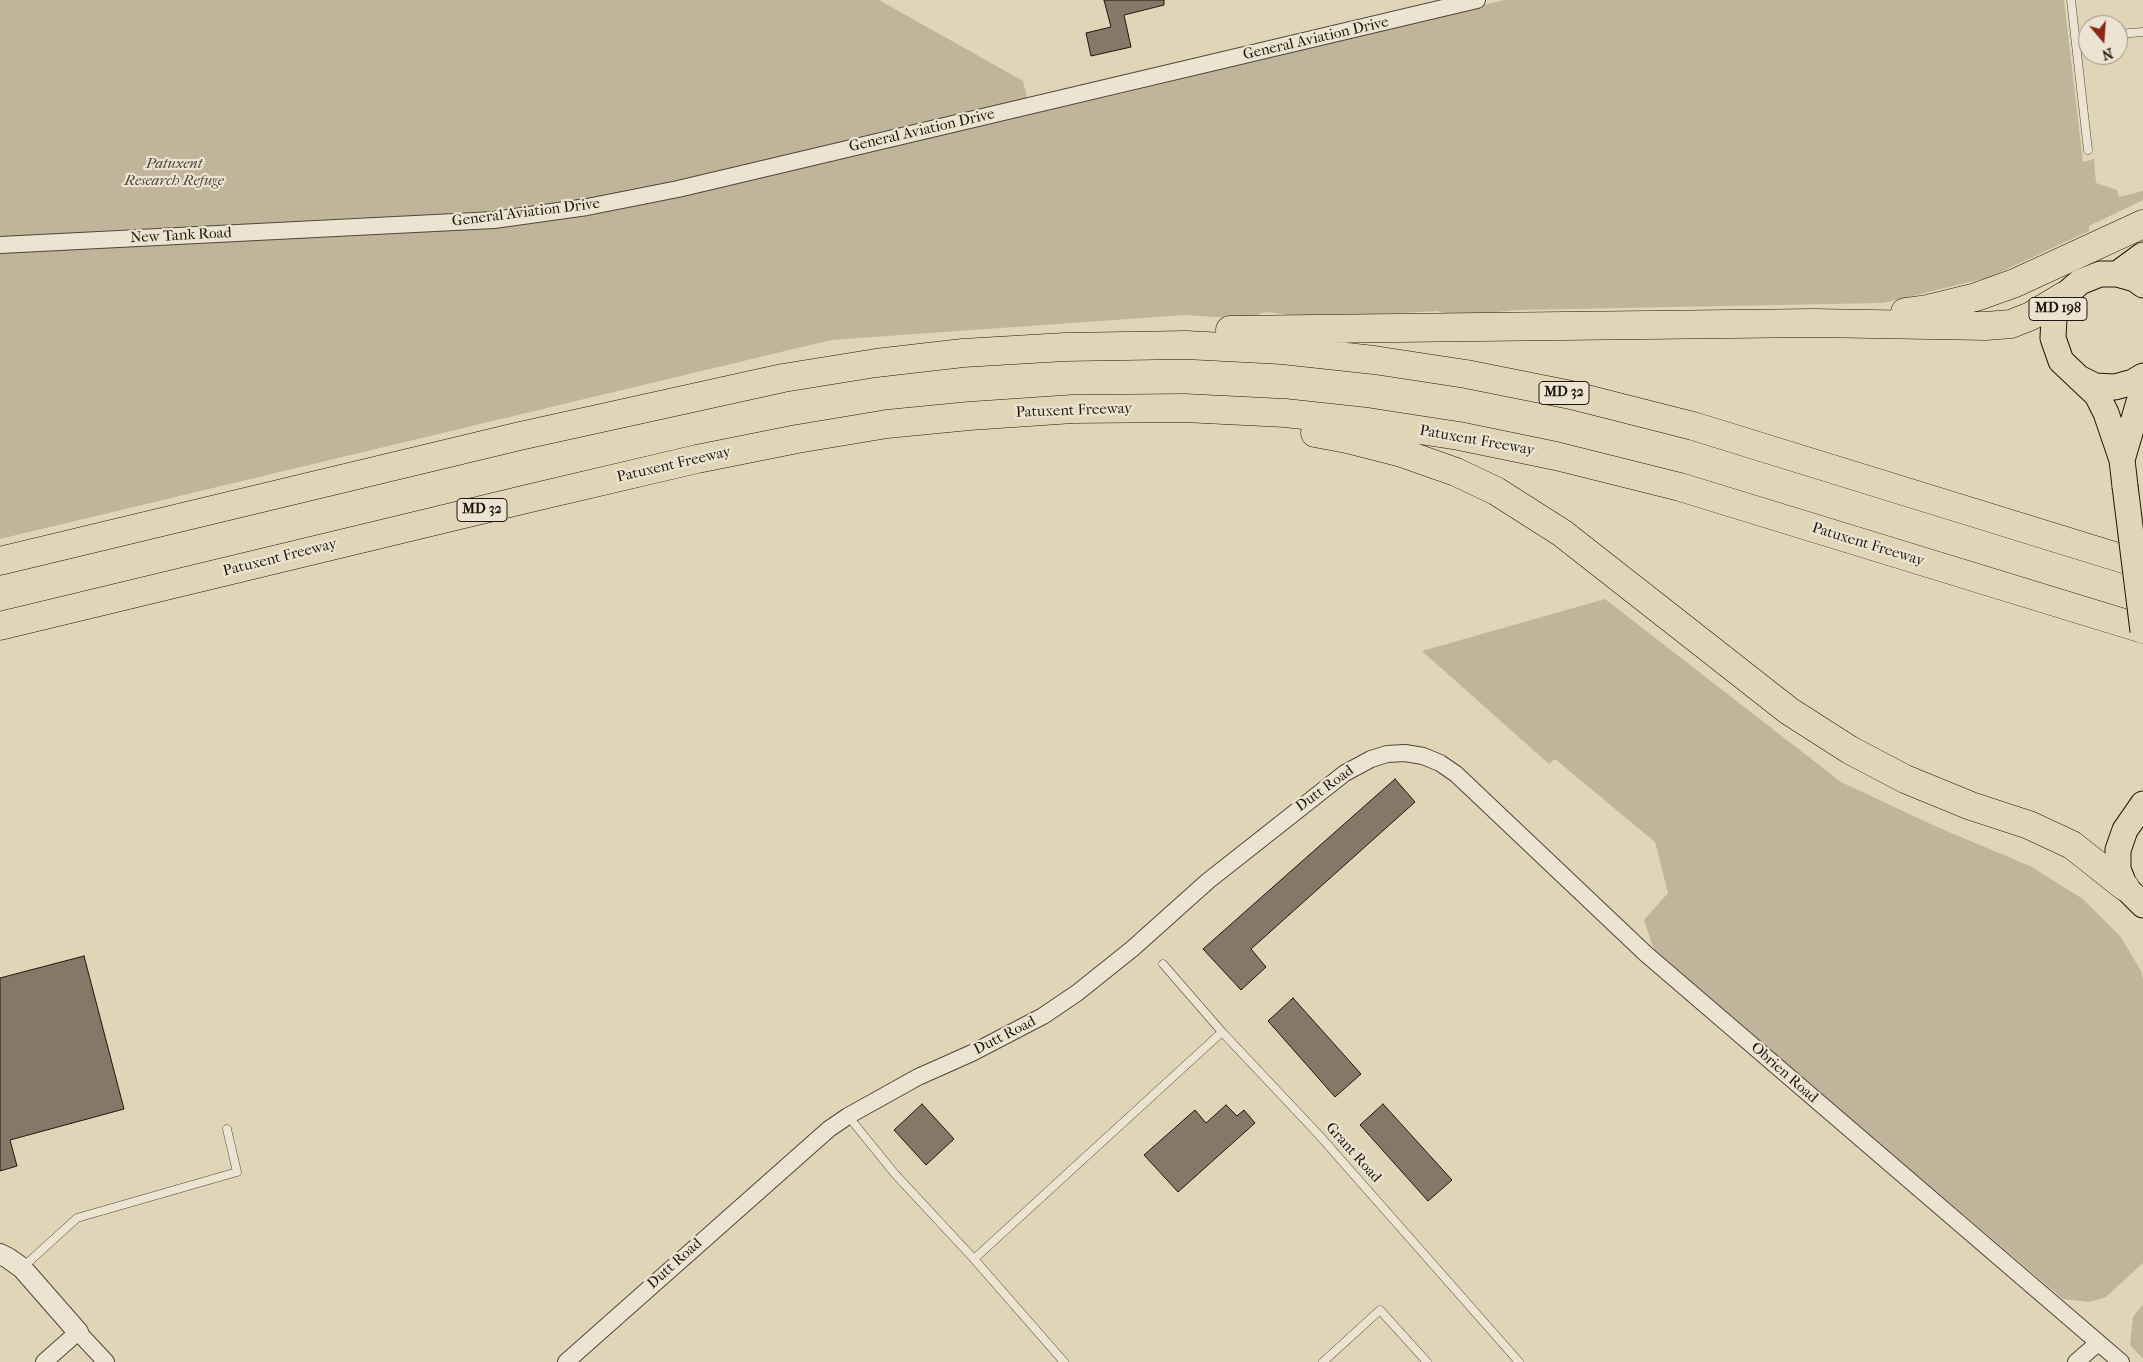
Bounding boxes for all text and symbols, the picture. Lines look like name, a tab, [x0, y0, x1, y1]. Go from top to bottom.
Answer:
street label: General Aviation Drive	[1241, 13, 1391, 65]
north arrow	[2078, 15, 2128, 65]
text: N	[2100, 44, 2115, 64]
street label: General Aviation Drive	[847, 105, 997, 157]
park label: Patuxent Research Refuge	[124, 155, 224, 190]
street label: General Aviation Drive	[451, 195, 601, 231]
street label: New Tank Road	[130, 224, 232, 248]
road number: MD 198	[2029, 298, 2087, 320]
road number: MD 32	[1539, 382, 1589, 404]
street label: Patuxent Freeway	[1015, 400, 1133, 422]
street label: Patuxent Freeway	[1418, 422, 1536, 460]
street label: Patuxent Freeway	[615, 443, 733, 487]
road number: MD 32	[457, 498, 507, 522]
street label: Patuxent Freeway	[1810, 519, 1926, 571]
street label: Patuxent Freeway	[221, 535, 339, 581]
street label: Dutt Road	[1293, 762, 1357, 816]
street label: Dutt Road	[971, 1013, 1039, 1059]
street label: Obrien Road	[1747, 1039, 1821, 1107]
street label: Grant Road	[1321, 1119, 1385, 1187]
street label: Dutt Road	[644, 1235, 706, 1293]

